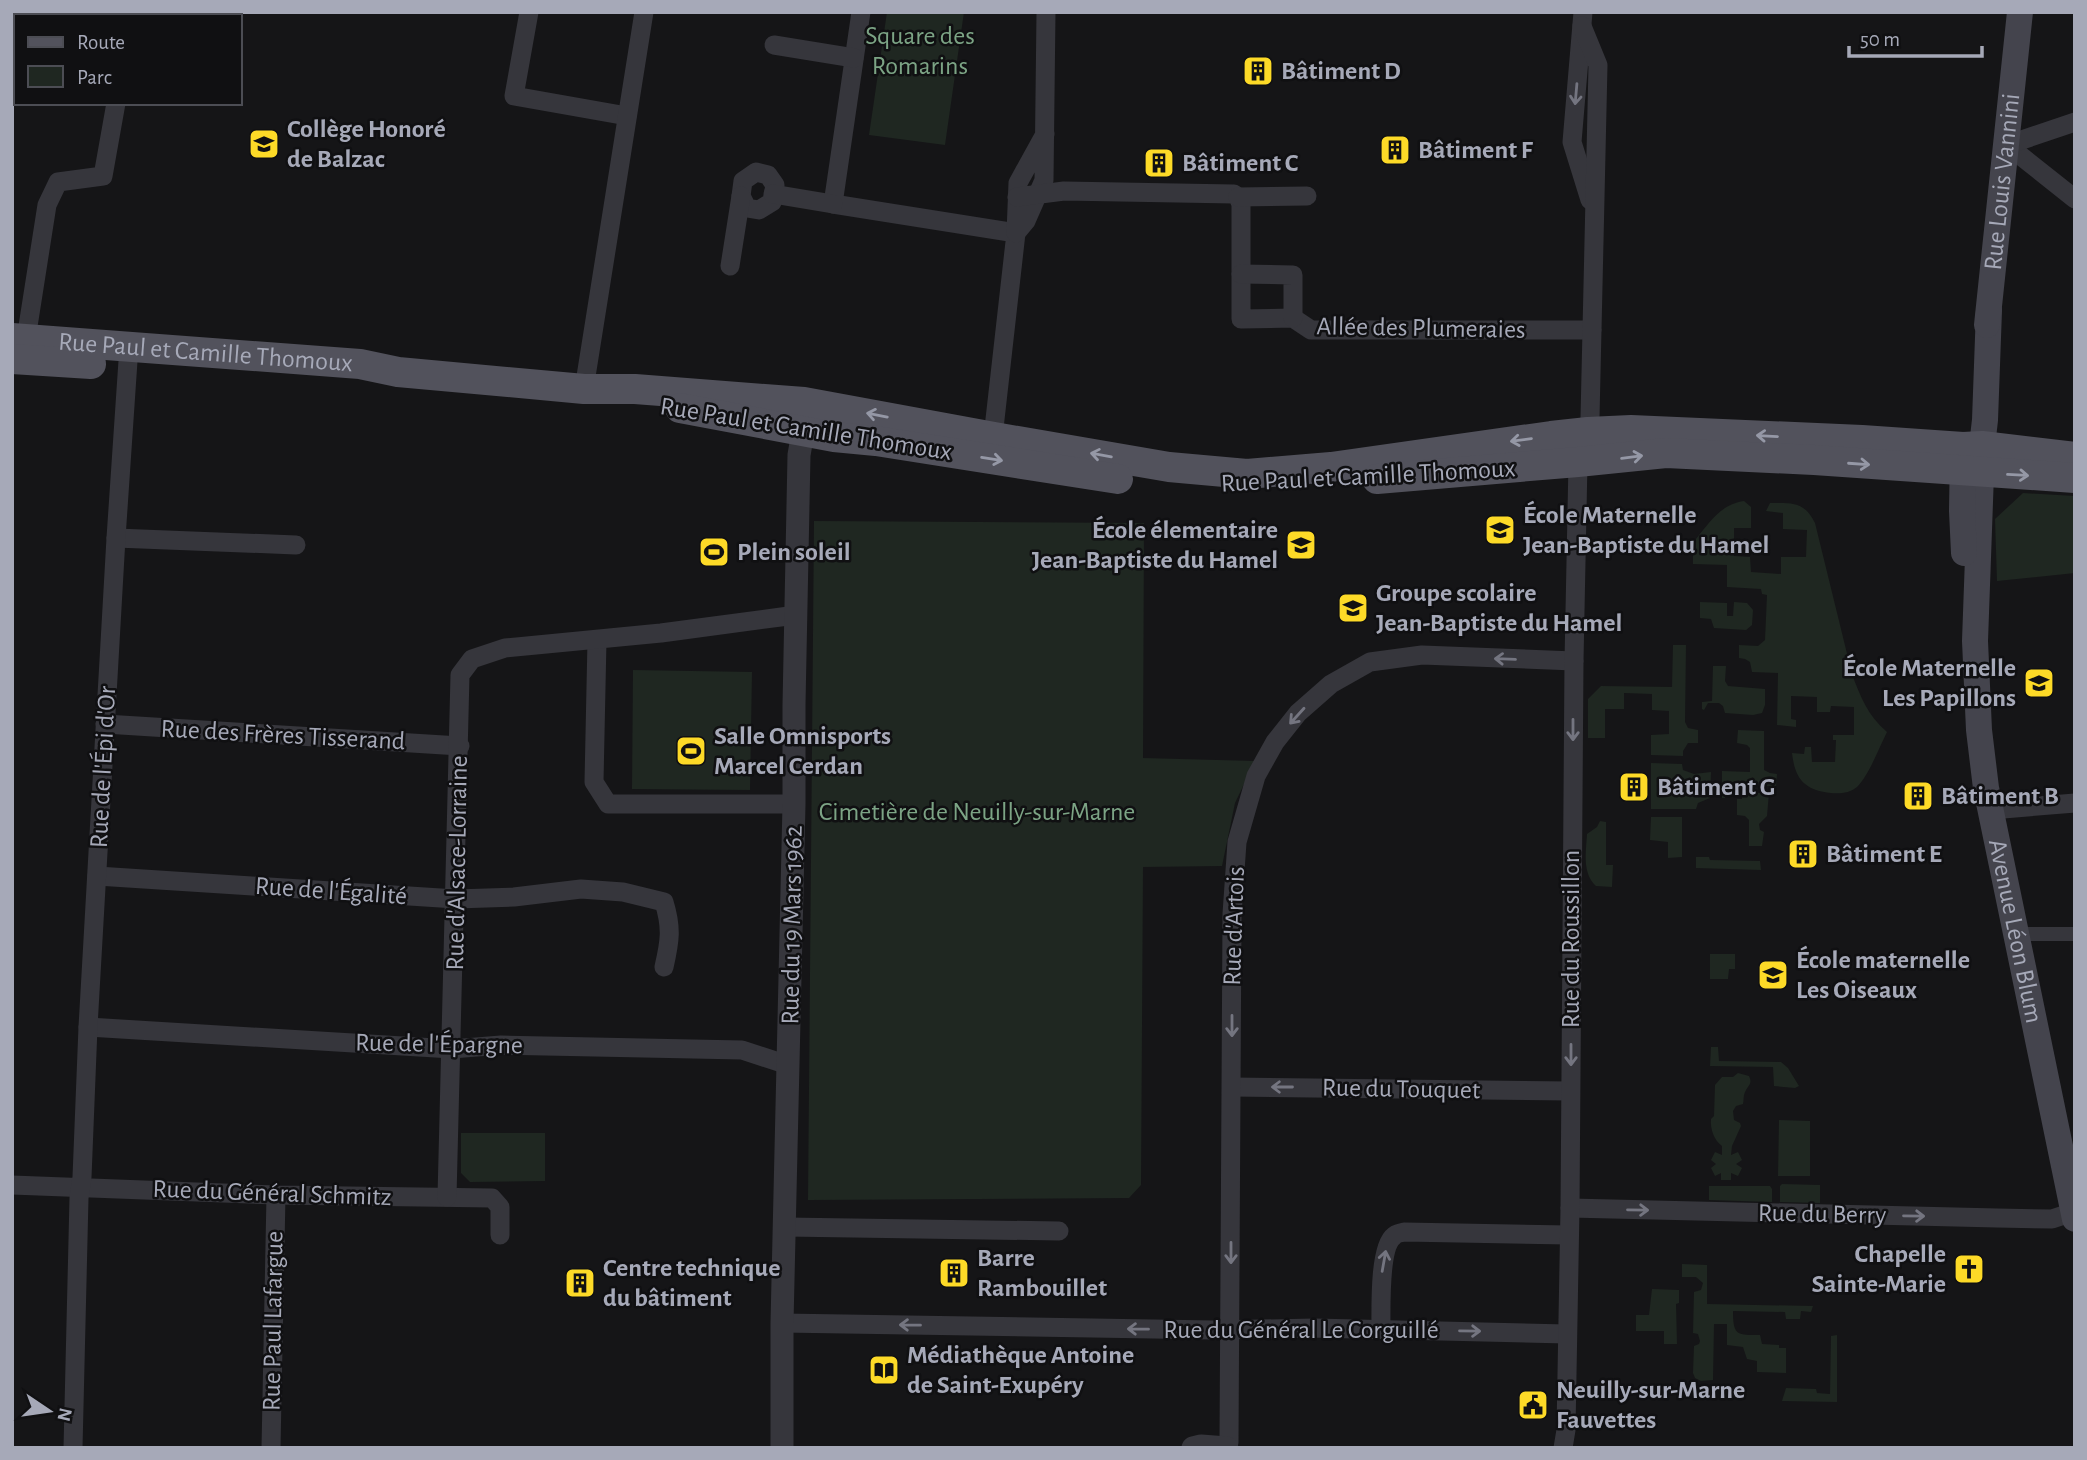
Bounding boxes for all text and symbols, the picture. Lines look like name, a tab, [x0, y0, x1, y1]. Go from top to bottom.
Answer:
legend	[14, 14, 242, 105]
scale bar	[1849, 14, 1982, 58]
park label: Square des Romarins	[865, 23, 975, 79]
text: 50 m	[1860, 29, 1900, 50]
text: Route	[77, 32, 125, 53]
building icon: Bâtiment D	[1241, 54, 1275, 88]
place label: Bâtiment D	[1281, 58, 1401, 84]
text: Parc	[77, 67, 112, 88]
one-way arrow	[1569, 82, 1582, 105]
street label: Rue Louis Vannini	[1980, 92, 2024, 272]
place label: Collège Honoré de Balzac	[287, 116, 446, 172]
school or university icon: Collège Honoré de Balzac	[247, 127, 281, 161]
building icon: Bâtiment F	[1378, 133, 1412, 167]
place label: Bâtiment F	[1418, 137, 1534, 163]
building icon: Bâtiment C	[1142, 146, 1176, 180]
place label: Bâtiment C	[1182, 150, 1299, 176]
street label: Allée des Plumeraies	[1316, 313, 1526, 343]
street label: Rue Paul et Camille Thomoux	[57, 328, 354, 376]
street label: Rue Paul et Camille Thomoux	[658, 393, 954, 465]
one-way arrow	[866, 408, 889, 421]
one-way arrow	[1756, 429, 1779, 442]
one-way arrow	[1510, 434, 1533, 447]
one-way arrow	[1090, 448, 1113, 461]
one-way arrow	[1621, 450, 1643, 463]
one-way arrow	[980, 453, 1003, 466]
street label: Rue Paul et Camille Thomoux	[1220, 455, 1516, 497]
one-way arrow	[1848, 457, 1871, 470]
one-way arrow	[2007, 468, 2030, 481]
place label: École Maternelle Jean-Baptiste du Hamel	[1523, 500, 1769, 558]
school or university icon: École Maternelle Jean-Baptiste du Hamel	[1483, 513, 1517, 547]
place label: École élementaire Jean-Baptiste du Hamel	[1032, 515, 1278, 573]
school or university icon: École élementaire Jean-Baptiste du Hamel	[1284, 528, 1318, 562]
sports icon: Plein soleil	[697, 535, 731, 569]
place label: Plein soleil	[737, 539, 851, 565]
place label: Groupe scolaire Jean-Baptiste du Hamel	[1376, 580, 1622, 636]
school or university icon: Groupe scolaire Jean-Baptiste du Hamel	[1336, 591, 1370, 625]
one-way arrow	[1494, 652, 1517, 665]
place label: École Maternelle Les Papillons	[1843, 653, 2016, 711]
school or university icon: École Maternelle Les Papillons	[2022, 666, 2056, 700]
street label: Rue de l'Épi d'Or	[84, 684, 120, 849]
one-way arrow	[1289, 707, 1305, 725]
street label: Rue des Frères Tisserand	[160, 716, 406, 754]
one-way arrow	[1566, 718, 1580, 741]
place label: Salle Omnisports Marcel Cerdan	[714, 723, 891, 779]
sports icon: Salle Omnisports Marcel Cerdan	[674, 734, 708, 768]
street label: Rue d'Alsace-Lorraine	[442, 755, 472, 971]
building icon: Bâtiment G	[1617, 770, 1651, 804]
place label: Bâtiment G	[1657, 774, 1775, 800]
building icon: Bâtiment B	[1901, 779, 1935, 813]
place label: Bâtiment B	[1941, 783, 2059, 809]
park label: Cimetière de Neuilly-sur-Marne	[819, 799, 1135, 825]
street label: Rue du 19 Mars 1962	[777, 825, 807, 1025]
building icon: Bâtiment E	[1786, 837, 1820, 871]
street label: Avenue Léon Blum	[1984, 837, 2047, 1025]
place label: Bâtiment E	[1826, 841, 1942, 867]
street label: Rue du Roussillon	[1558, 850, 1584, 1028]
street label: Rue d'Artois	[1219, 866, 1249, 986]
street label: Rue de l'Égalité	[254, 871, 408, 909]
place label: École maternelle Les Oiseaux	[1796, 945, 1970, 1003]
school or university icon: École maternelle Les Oiseaux	[1756, 958, 1790, 992]
one-way arrow	[1225, 1014, 1239, 1037]
street label: Rue de l'Épargne	[355, 1028, 523, 1058]
one-way arrow	[1564, 1043, 1578, 1066]
street label: Rue du Touquet	[1322, 1075, 1480, 1103]
one-way arrow	[1271, 1080, 1294, 1094]
street label: Rue du Général Schmitz	[152, 1176, 392, 1210]
street label: Rue du Berry	[1758, 1200, 1886, 1228]
one-way arrow	[1626, 1203, 1649, 1216]
one-way arrow	[1902, 1210, 1925, 1223]
street label: Rue Paul Lafargue	[258, 1231, 288, 1411]
one-way arrow	[1224, 1241, 1238, 1264]
place label: Chapelle Sainte-Marie	[1812, 1241, 1946, 1297]
place label: Barre Rambouillet	[977, 1245, 1107, 1301]
one-way arrow	[1378, 1250, 1391, 1273]
church icon: Chapelle Sainte-Marie	[1952, 1252, 1986, 1286]
place label: Centre technique du bâtiment	[603, 1255, 780, 1311]
building icon: Barre Rambouillet	[937, 1256, 971, 1290]
building icon: Centre technique du bâtiment	[563, 1266, 597, 1300]
street label: Rue du Général Le Corguillé	[1163, 1317, 1439, 1343]
one-way arrow	[899, 1319, 922, 1332]
one-way arrow	[1126, 1322, 1149, 1336]
one-way arrow	[1458, 1325, 1481, 1338]
place label: Médiathèque Antoine de Saint-Exupéry	[907, 1342, 1134, 1398]
library icon: Médiathèque Antoine de Saint-Exupéry	[867, 1353, 901, 1387]
north arrow	[14, 1376, 84, 1446]
place label: Neuilly-sur-Marne Fauvettes	[1556, 1377, 1745, 1433]
public building icon: Neuilly-sur-Marne Fauvettes	[1516, 1388, 1550, 1422]
text: N	[53, 1406, 75, 1423]

